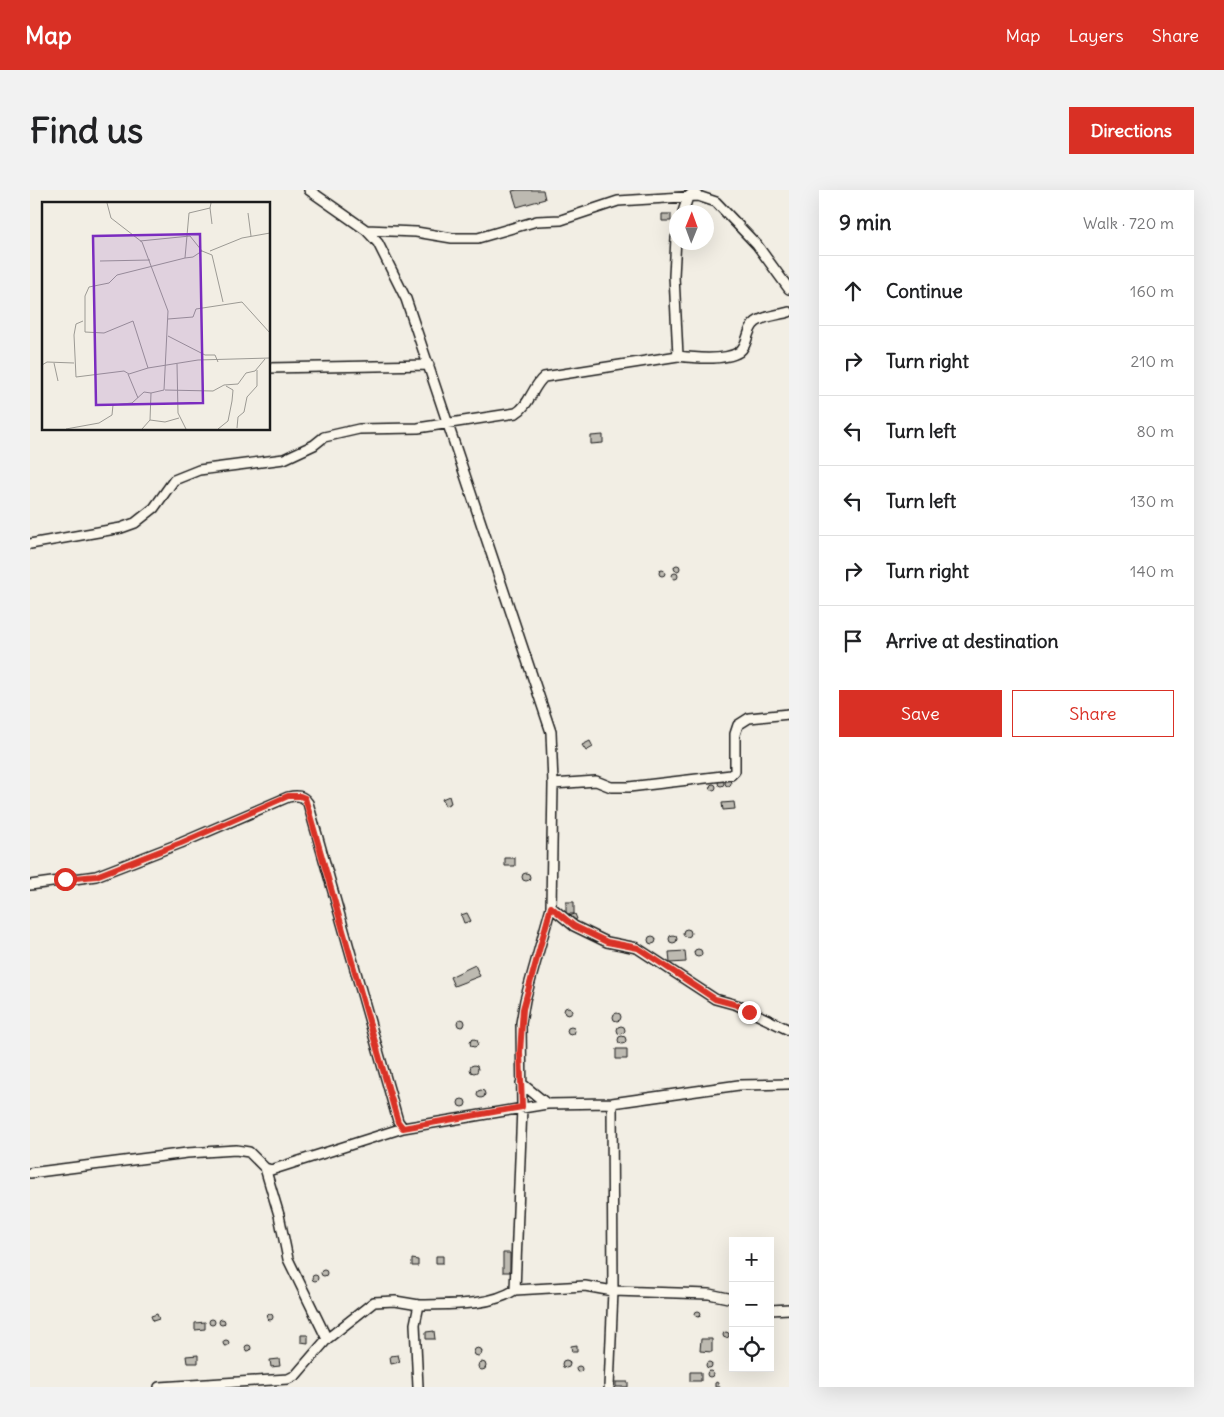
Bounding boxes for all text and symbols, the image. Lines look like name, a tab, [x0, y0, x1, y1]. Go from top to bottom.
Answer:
text: Map	[25, 20, 72, 50]
text: Map	[1005, 24, 1040, 47]
text: Layers	[1068, 24, 1124, 47]
text: Share	[1152, 24, 1199, 47]
button: Directions	[1069, 107, 1194, 154]
text: Find us	[30, 108, 143, 152]
inset map	[42, 202, 270, 430]
north arrow	[669, 205, 714, 250]
text: 9 min	[839, 209, 891, 236]
text: Walk · 720 m	[1083, 213, 1174, 233]
icon: ahead	[839, 277, 867, 305]
text: Continue	[886, 279, 963, 303]
text: 160 m	[1130, 281, 1174, 301]
icon: right	[839, 347, 867, 375]
text: Turn right	[886, 349, 969, 373]
text: 210 m	[1131, 351, 1174, 371]
icon: left	[839, 417, 867, 445]
text: Turn left	[886, 419, 956, 443]
text: 80 m	[1136, 421, 1174, 441]
icon: left	[839, 487, 867, 515]
text: Turn left	[886, 489, 956, 513]
text: 130 m	[1130, 491, 1174, 511]
icon: right	[839, 557, 867, 585]
text: Turn right	[886, 559, 969, 583]
text: 140 m	[1130, 561, 1174, 581]
icon: arrive	[839, 627, 867, 655]
text: Arrive at destination	[886, 629, 1059, 653]
button: Save	[839, 690, 1002, 737]
button: Share	[1012, 690, 1174, 737]
route start	[54, 868, 77, 891]
route end	[738, 1001, 761, 1024]
map controls	[729, 1237, 774, 1372]
button: +	[729, 1237, 774, 1282]
button: −	[729, 1282, 774, 1327]
button: locate	[729, 1327, 774, 1372]

